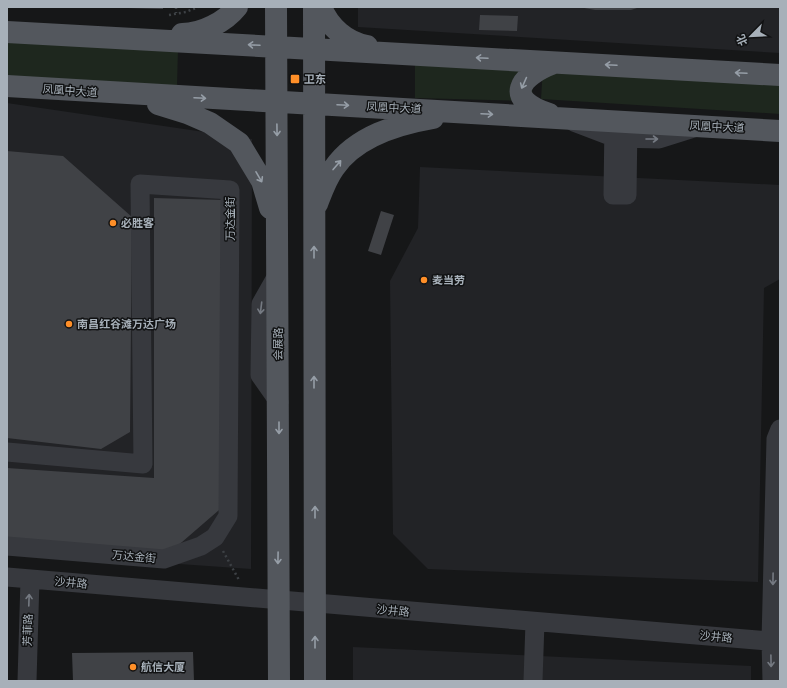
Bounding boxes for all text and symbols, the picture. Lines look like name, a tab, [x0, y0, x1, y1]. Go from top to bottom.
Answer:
north arrow	[731, 16, 771, 56]
text: 北	[734, 32, 750, 48]
one-way arrow	[248, 41, 261, 48]
one-way arrow	[476, 54, 489, 61]
one-way arrow	[605, 62, 618, 69]
one-way arrow	[735, 70, 748, 77]
marker: 卫东	[289, 73, 301, 85]
place label: 卫东	[304, 73, 326, 86]
one-way arrow	[520, 77, 527, 89]
street label: 凤凰中大道	[42, 83, 98, 99]
one-way arrow	[193, 94, 206, 102]
street label: 凤凰中大道	[366, 100, 422, 116]
one-way arrow	[336, 102, 349, 109]
one-way arrow	[480, 110, 493, 117]
street label: 凤凰中大道	[689, 119, 745, 135]
one-way arrow	[273, 123, 281, 136]
one-way arrow	[645, 135, 658, 143]
one-way arrow	[333, 160, 342, 171]
one-way arrow	[256, 171, 264, 183]
street label: 万达金街	[224, 197, 237, 241]
place label: 必胜客	[121, 217, 154, 230]
marker: 必胜客	[108, 218, 118, 228]
one-way arrow	[310, 246, 318, 259]
place label: 麦当劳	[432, 274, 465, 287]
marker: 麦当劳	[419, 275, 429, 285]
one-way arrow	[258, 302, 265, 315]
place label: 南昌红谷滩万达广场	[77, 318, 176, 331]
marker: 南昌红谷滩万达广场	[64, 319, 74, 329]
street label: 会展路	[272, 328, 285, 361]
one-way arrow	[310, 376, 318, 389]
one-way arrow	[275, 421, 283, 434]
one-way arrow	[311, 506, 319, 519]
street label: 万达金街	[112, 549, 156, 565]
one-way arrow	[275, 551, 282, 564]
one-way arrow	[769, 572, 776, 585]
street label: 沙井路	[54, 575, 88, 591]
one-way arrow	[25, 594, 33, 607]
street label: 沙井路	[376, 603, 410, 619]
street label: 芳菲路	[21, 613, 35, 647]
street label: 沙井路	[699, 629, 733, 645]
one-way arrow	[311, 636, 319, 649]
one-way arrow	[768, 654, 775, 667]
place label: 航信大厦	[141, 661, 185, 674]
marker: 航信大厦	[128, 662, 138, 672]

